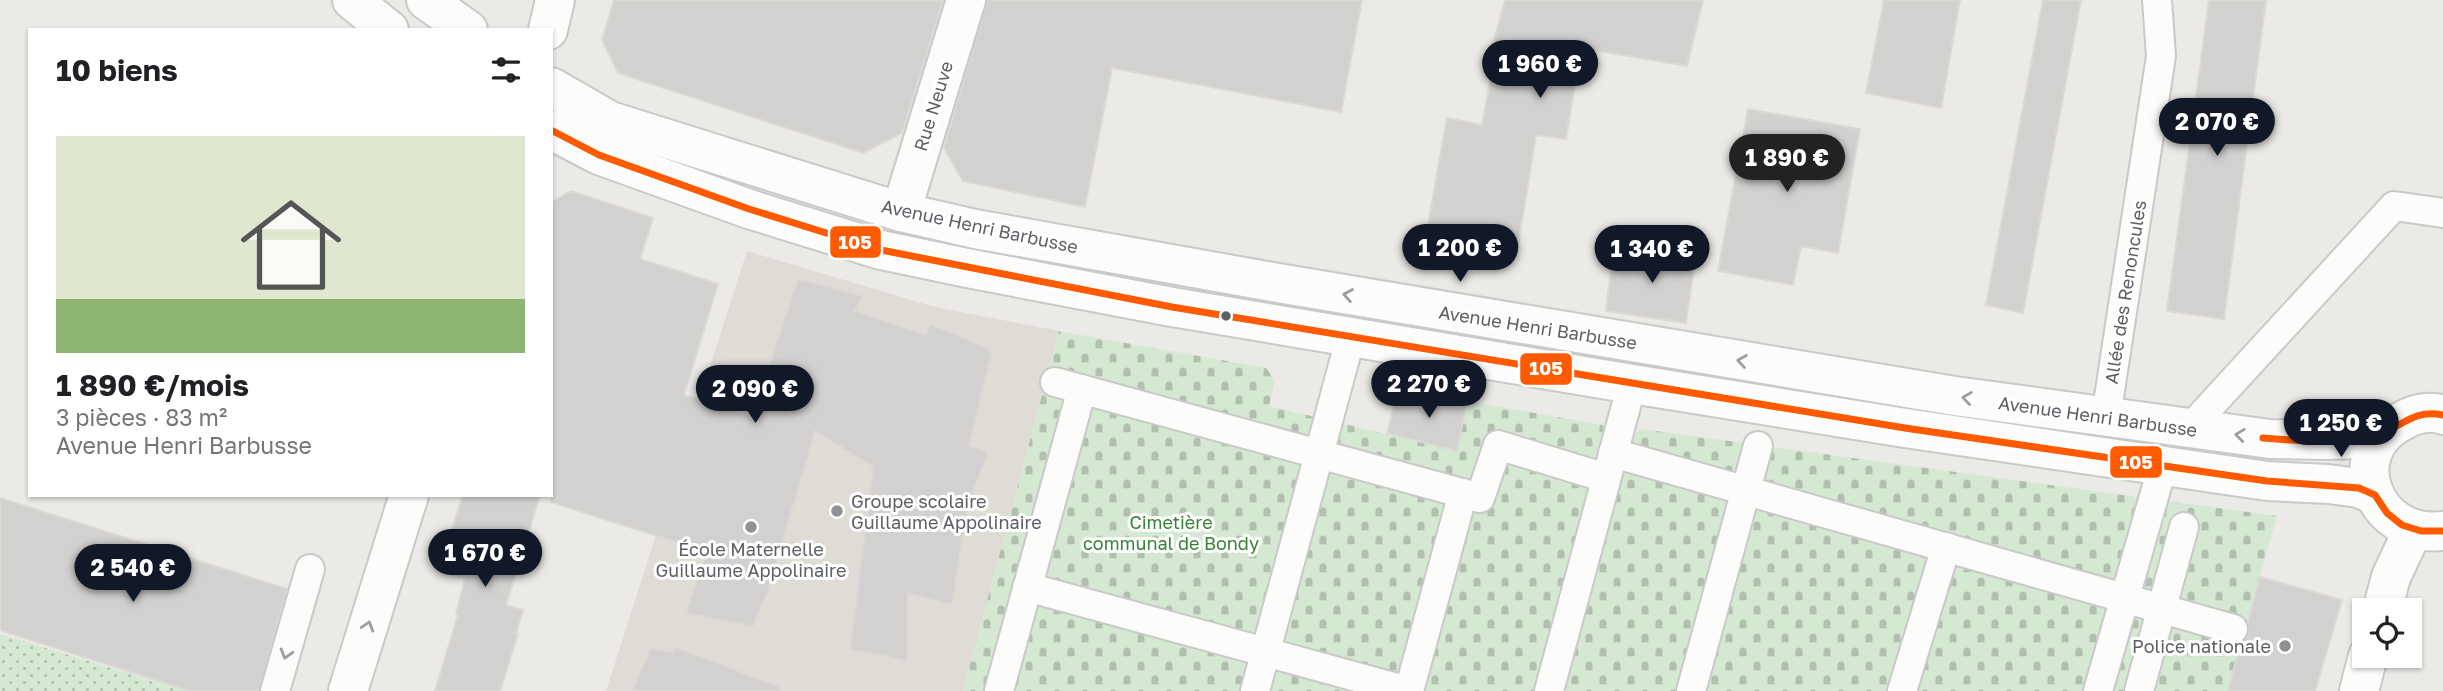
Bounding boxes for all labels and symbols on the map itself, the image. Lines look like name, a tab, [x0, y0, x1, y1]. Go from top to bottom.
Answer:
pin: 1 960 €	[1475, 41, 1605, 100]
street label: Rue Neuve	[909, 58, 957, 154]
pin: 2 070 €	[2152, 99, 2282, 158]
pin: 1 890 €	[1722, 134, 1852, 194]
street label: Avenue Henri Barbusse	[880, 194, 1080, 258]
street label: Allée des Renoncules	[2100, 199, 2150, 385]
pin: 1 200 €	[1395, 224, 1525, 284]
line badge: 105	[829, 225, 882, 259]
pin: 1 340 €	[1587, 226, 1717, 285]
text: 105	[838, 230, 872, 253]
one-way arrow	[1343, 288, 1354, 303]
street label: Avenue Henri Barbusse	[1437, 300, 1639, 354]
unlabelled marker	[1219, 309, 1233, 323]
line badge: 105	[1519, 352, 1573, 386]
one-way arrow	[1736, 354, 1748, 369]
text: 105	[1529, 356, 1563, 379]
pin: 2 270 €	[1364, 360, 1494, 420]
pin: 2 090 €	[690, 366, 820, 425]
one-way arrow	[1961, 390, 1972, 405]
street label: Avenue Henri Barbusse	[1997, 391, 2199, 441]
pin: 1 250 €	[2276, 400, 2406, 459]
one-way arrow	[2235, 428, 2246, 443]
line badge: 105	[2109, 445, 2163, 479]
text: 105	[2119, 450, 2153, 473]
place label: Groupe scolaire Guillaume Appolinaire	[851, 490, 1042, 533]
marker: Groupe scolaire Guillaume Appolinaire	[829, 503, 845, 519]
park label: Cimetière communal de Bondy	[1083, 511, 1259, 554]
marker: École Maternelle Guillaume Appolinaire	[743, 519, 759, 535]
pin: 1 670 €	[420, 530, 550, 589]
place label: École Maternelle Guillaume Appolinaire	[656, 538, 846, 581]
pin: 2 540 €	[68, 544, 198, 604]
one-way arrow	[360, 620, 375, 632]
place label: Police nationale	[2132, 635, 2271, 657]
marker: Police nationale	[2277, 638, 2293, 654]
one-way arrow	[279, 647, 294, 659]

